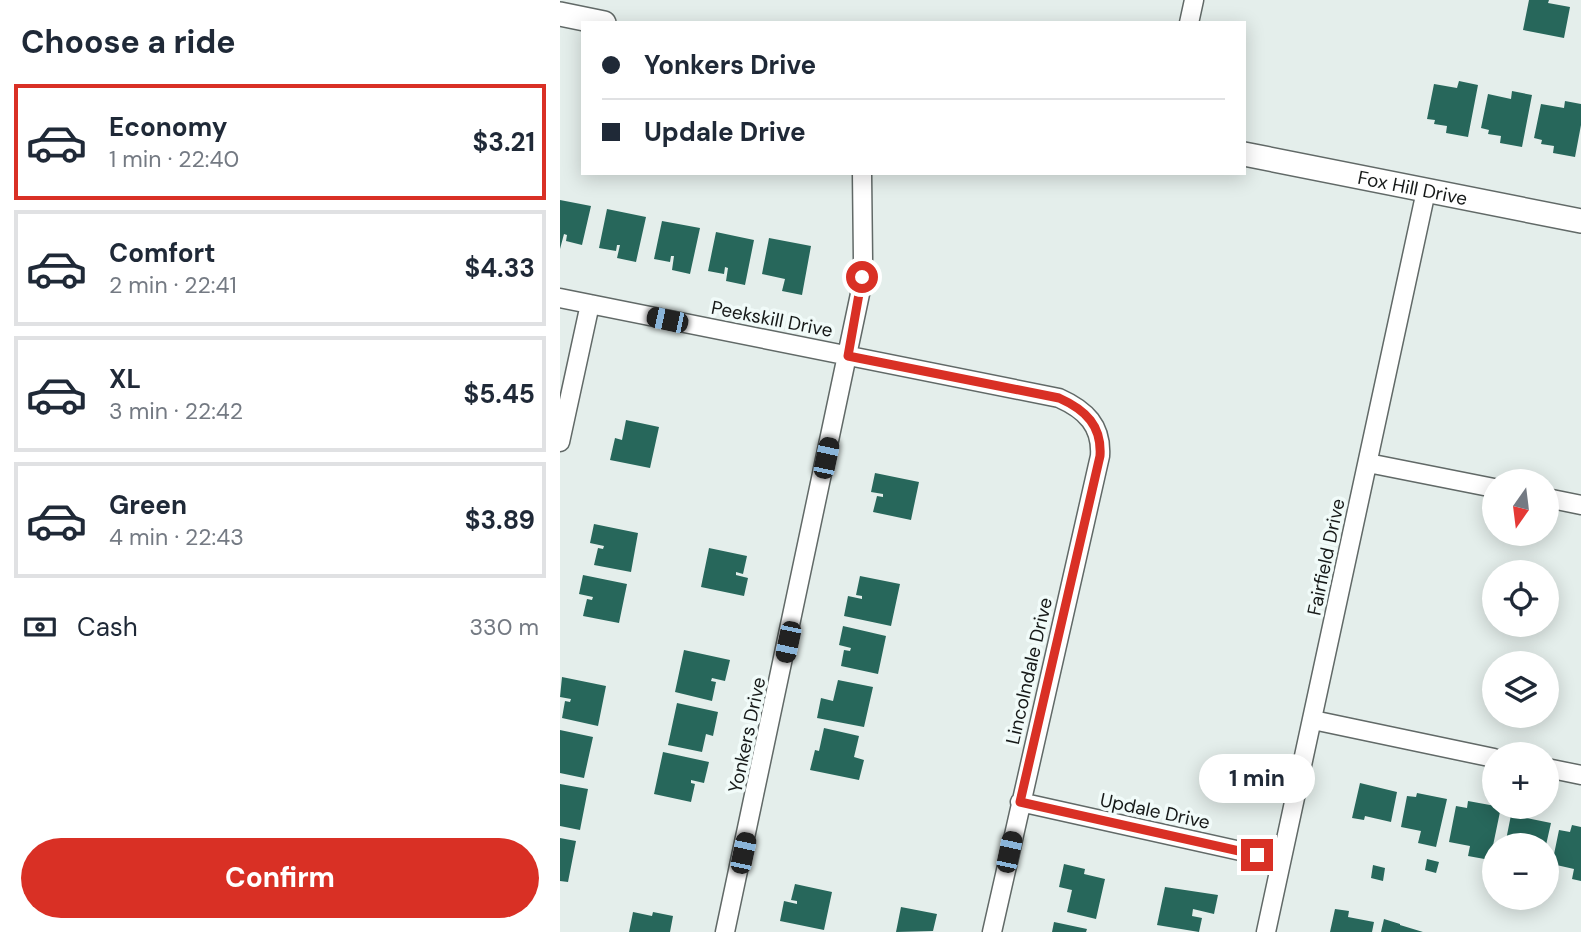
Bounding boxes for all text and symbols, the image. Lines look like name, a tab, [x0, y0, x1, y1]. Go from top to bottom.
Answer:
text: Choose a ride	[21, 21, 236, 63]
text: Yonkers Drive	[644, 48, 816, 82]
text: Economy	[109, 110, 227, 144]
icon: car	[25, 111, 88, 174]
text: Updale Drive	[644, 115, 806, 149]
text: $3.21	[473, 125, 535, 159]
text: 1 min · 22:40	[109, 144, 239, 174]
street label: Fox Hill Drive	[1356, 164, 1470, 211]
text: Comfort	[109, 236, 215, 270]
icon: car	[25, 237, 88, 300]
text: $4.33	[464, 251, 535, 285]
route start	[846, 261, 878, 293]
text: 2 min · 22:41	[109, 270, 237, 300]
street label: Peekskill Drive	[709, 295, 835, 343]
car	[645, 305, 690, 335]
text: XL	[109, 362, 141, 396]
icon: car	[25, 363, 88, 426]
text: $5.45	[463, 377, 535, 411]
text: 3 min · 22:42	[109, 396, 243, 426]
car	[812, 435, 841, 481]
north arrow	[1482, 469, 1559, 546]
map controls	[1482, 469, 1559, 910]
text: Green	[109, 488, 187, 522]
icon: car	[25, 489, 88, 552]
street label: Fairfield Drive	[1301, 496, 1351, 618]
text: $3.89	[465, 503, 535, 537]
text: 4 min · 22:43	[109, 522, 244, 552]
button: locate	[1482, 560, 1559, 637]
street label: Lincolndale Drive	[1000, 595, 1058, 747]
icon: cash	[21, 608, 59, 646]
text: Cash	[77, 610, 138, 644]
text: 330 m	[469, 612, 539, 642]
car	[774, 619, 803, 665]
button: layers	[1482, 651, 1559, 728]
street label: Yonkers Drive	[723, 675, 771, 795]
button: +	[1482, 742, 1559, 819]
callout: 1 min	[1199, 754, 1315, 802]
text: 1 min	[1229, 763, 1285, 793]
street label: Updale Drive	[1098, 787, 1212, 835]
car	[995, 829, 1024, 875]
car	[729, 830, 758, 876]
button: −	[1482, 833, 1559, 910]
button: Confirm	[21, 838, 539, 918]
route end	[1241, 839, 1273, 871]

